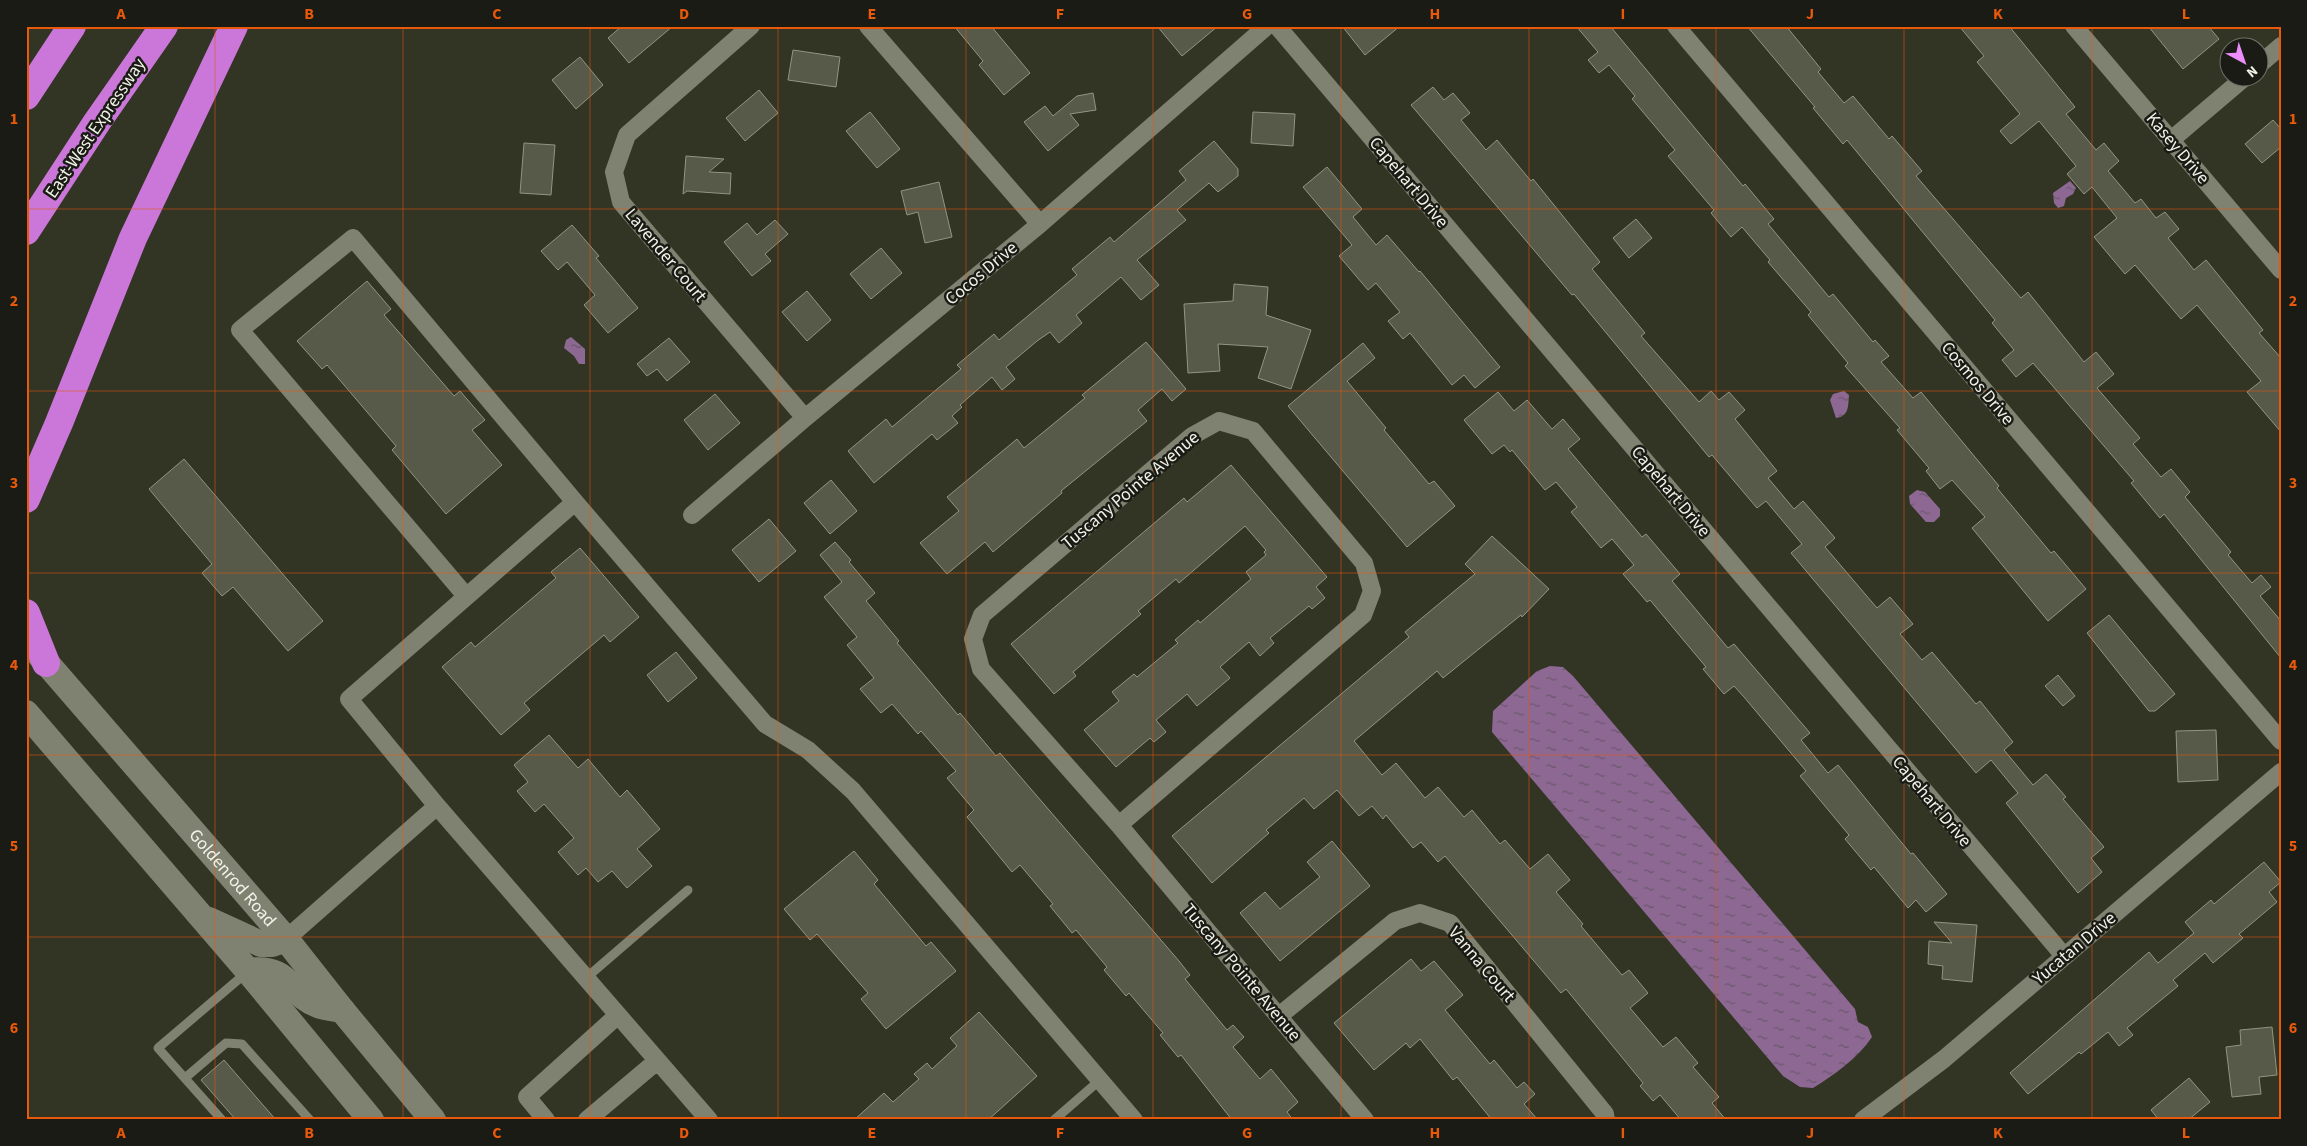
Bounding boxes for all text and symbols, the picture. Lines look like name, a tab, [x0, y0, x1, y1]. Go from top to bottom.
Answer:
text: A	[115, 3, 126, 25]
text: B	[304, 3, 314, 25]
text: C	[492, 3, 502, 25]
text: D	[679, 3, 689, 25]
text: E	[868, 3, 876, 25]
text: F	[1056, 3, 1064, 25]
text: G	[1242, 3, 1252, 25]
text: H	[1430, 3, 1440, 25]
text: I	[1621, 3, 1625, 25]
text: J	[1806, 3, 1814, 25]
text: K	[1993, 3, 2003, 25]
text: L	[2182, 3, 2190, 25]
north arrow	[2220, 38, 2270, 88]
street label: East-West Expressway	[39, 53, 152, 203]
text: N	[2242, 61, 2262, 82]
street label: Kasey Drive	[2140, 107, 2215, 190]
text: 1	[10, 108, 18, 130]
text: 1	[2289, 108, 2297, 130]
street label: Capehart Drive	[1363, 131, 1454, 233]
street label: Lavender Court	[619, 203, 712, 308]
street label: Cocos Drive	[940, 236, 1023, 311]
text: 2	[10, 290, 18, 312]
text: 2	[2289, 290, 2297, 312]
street label: Cosmos Drive	[1935, 336, 2020, 431]
street label: Tuscany Pointe Avenue	[1056, 425, 1205, 555]
street label: Capehart Drive	[1625, 440, 1716, 542]
text: 3	[10, 472, 18, 494]
text: 3	[2289, 472, 2297, 494]
text: 4	[10, 654, 19, 676]
text: 4	[2289, 654, 2298, 676]
street label: Capehart Drive	[1886, 750, 1977, 852]
street label: Goldenrod Road	[183, 824, 282, 932]
text: 5	[10, 835, 18, 857]
text: 5	[2289, 835, 2297, 857]
street label: Tuscany Pointe Avenue	[1177, 898, 1307, 1047]
street label: Yucatan Drive	[2027, 906, 2121, 991]
street label: Vanna Court	[1442, 921, 1521, 1008]
text: 6	[10, 1017, 18, 1039]
text: 6	[2289, 1017, 2297, 1039]
text: A	[115, 1122, 126, 1144]
text: B	[304, 1122, 314, 1144]
text: C	[492, 1122, 502, 1144]
text: D	[679, 1122, 689, 1144]
text: E	[868, 1122, 876, 1144]
text: F	[1056, 1122, 1064, 1144]
text: G	[1242, 1122, 1252, 1144]
text: H	[1430, 1122, 1440, 1144]
text: I	[1621, 1122, 1625, 1144]
text: J	[1806, 1122, 1814, 1144]
text: K	[1993, 1122, 2003, 1144]
text: L	[2182, 1122, 2190, 1144]

